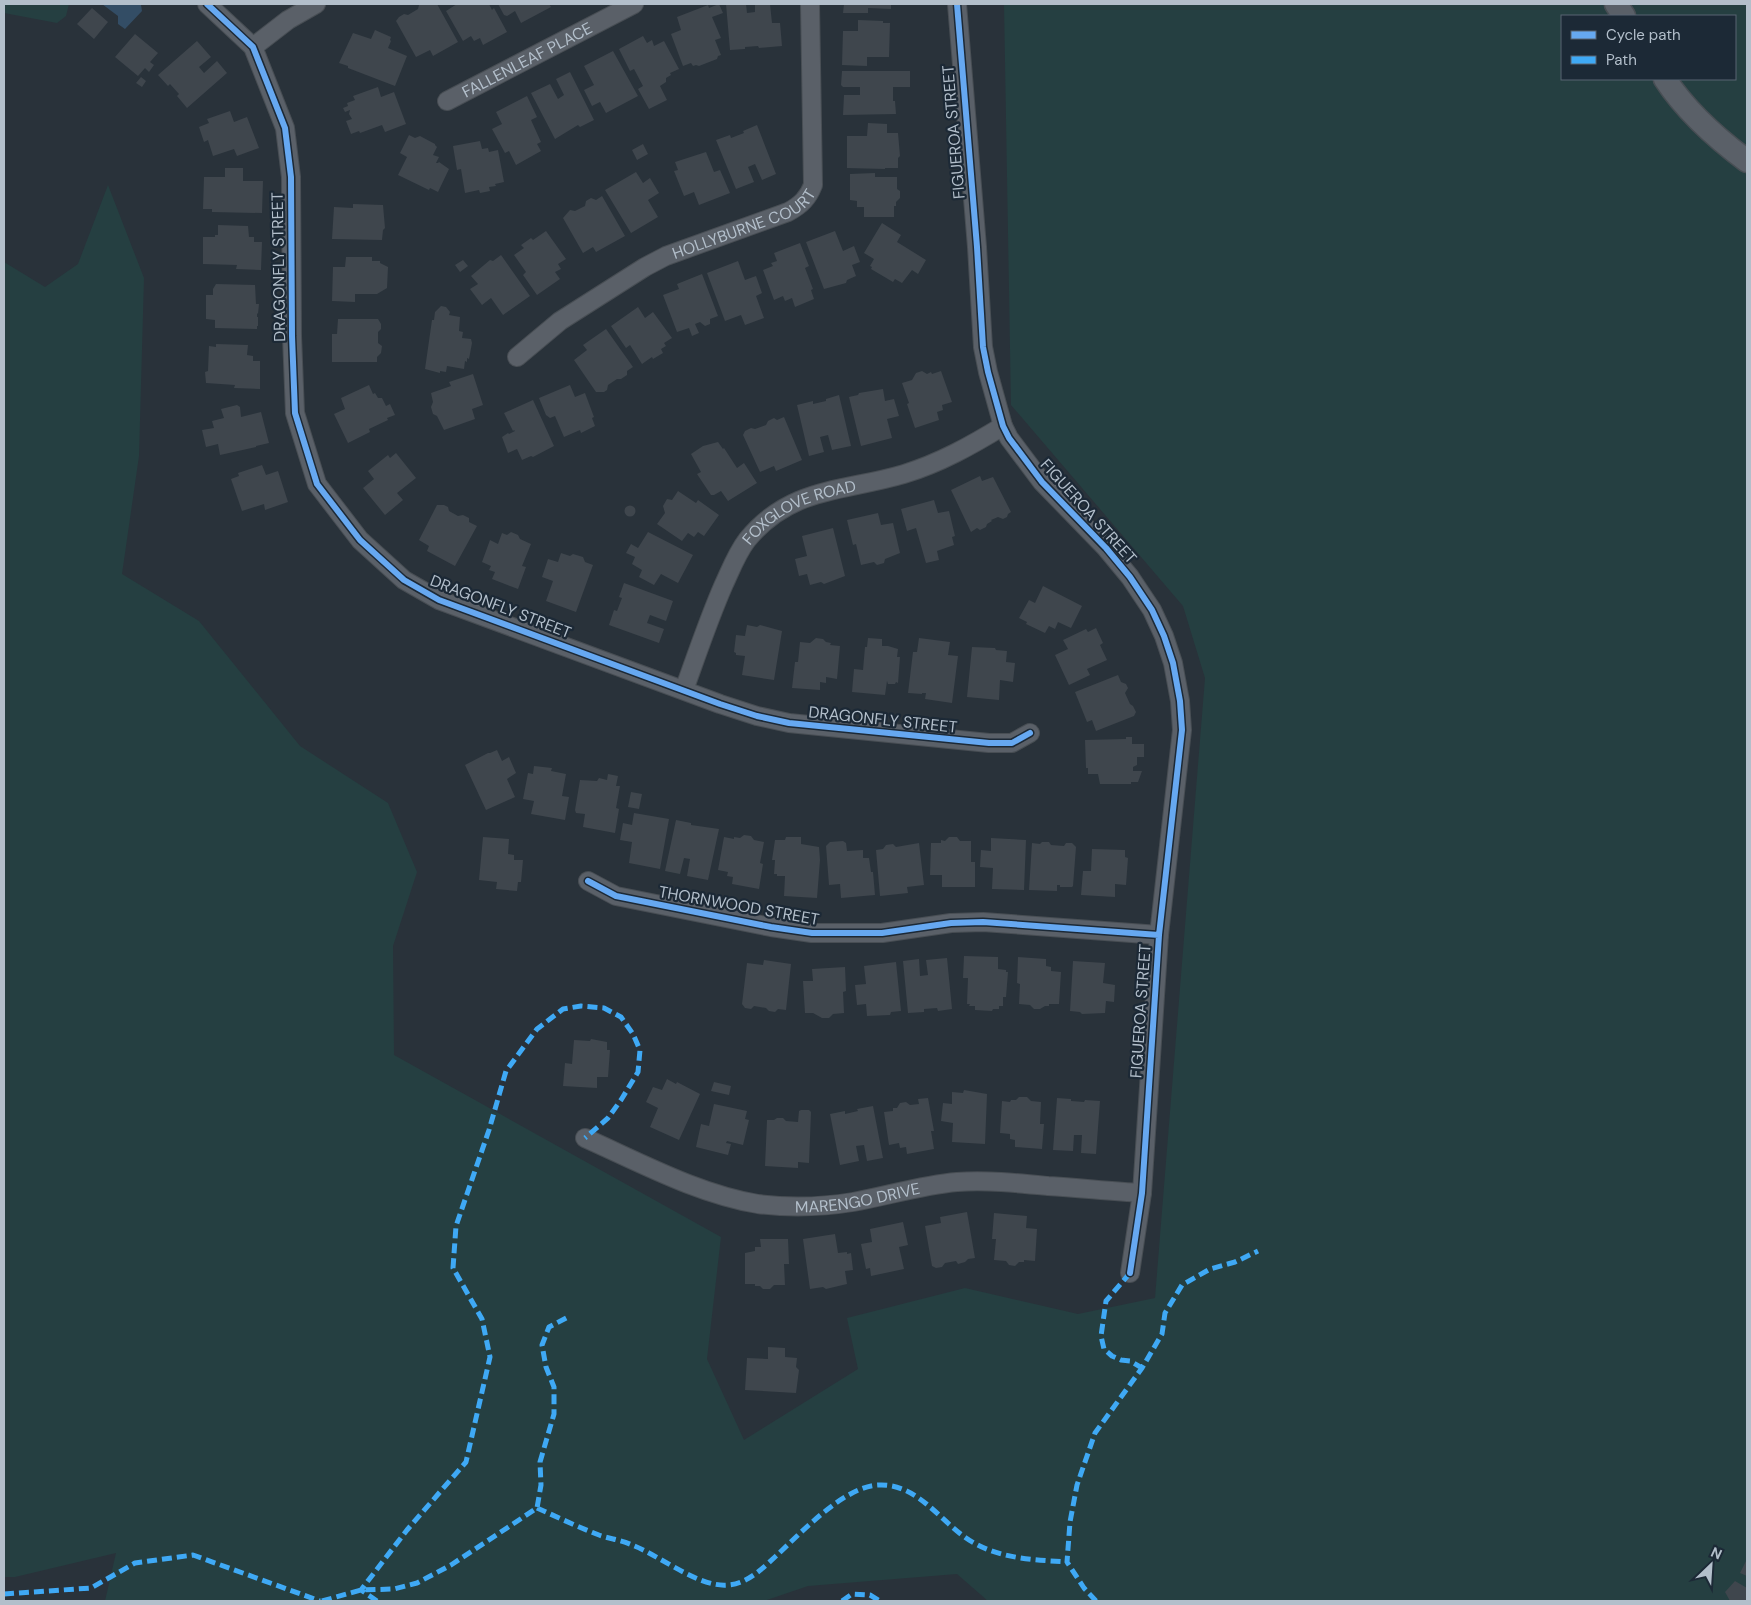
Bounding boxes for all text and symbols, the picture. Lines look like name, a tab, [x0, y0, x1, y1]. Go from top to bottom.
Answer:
legend	[1561, 15, 1736, 80]
street label: FALLENLEAF PLACE	[458, 17, 596, 103]
text: Cycle path	[1606, 25, 1681, 45]
text: Path	[1606, 50, 1637, 70]
street label: FIGUEROA STREET	[937, 64, 970, 200]
street label: HOLLYBURNE COURT	[669, 185, 820, 264]
street label: DRAGONFLY STREET	[267, 192, 290, 342]
street label: FIGUEROA STREET	[1036, 454, 1141, 568]
street label: FOXGLOVE ROAD	[738, 475, 858, 549]
street label: DRAGONFLY STREET	[427, 570, 574, 643]
street label: DRAGONFLY STREET	[807, 701, 958, 738]
street label: THORNWOOD STREET	[657, 881, 821, 930]
street label: FIGUEROA STREET	[1125, 943, 1156, 1079]
street label: MARENGO DRIVE	[795, 1178, 922, 1218]
north arrow	[1686, 1540, 1736, 1590]
text: N	[1708, 1543, 1725, 1564]

